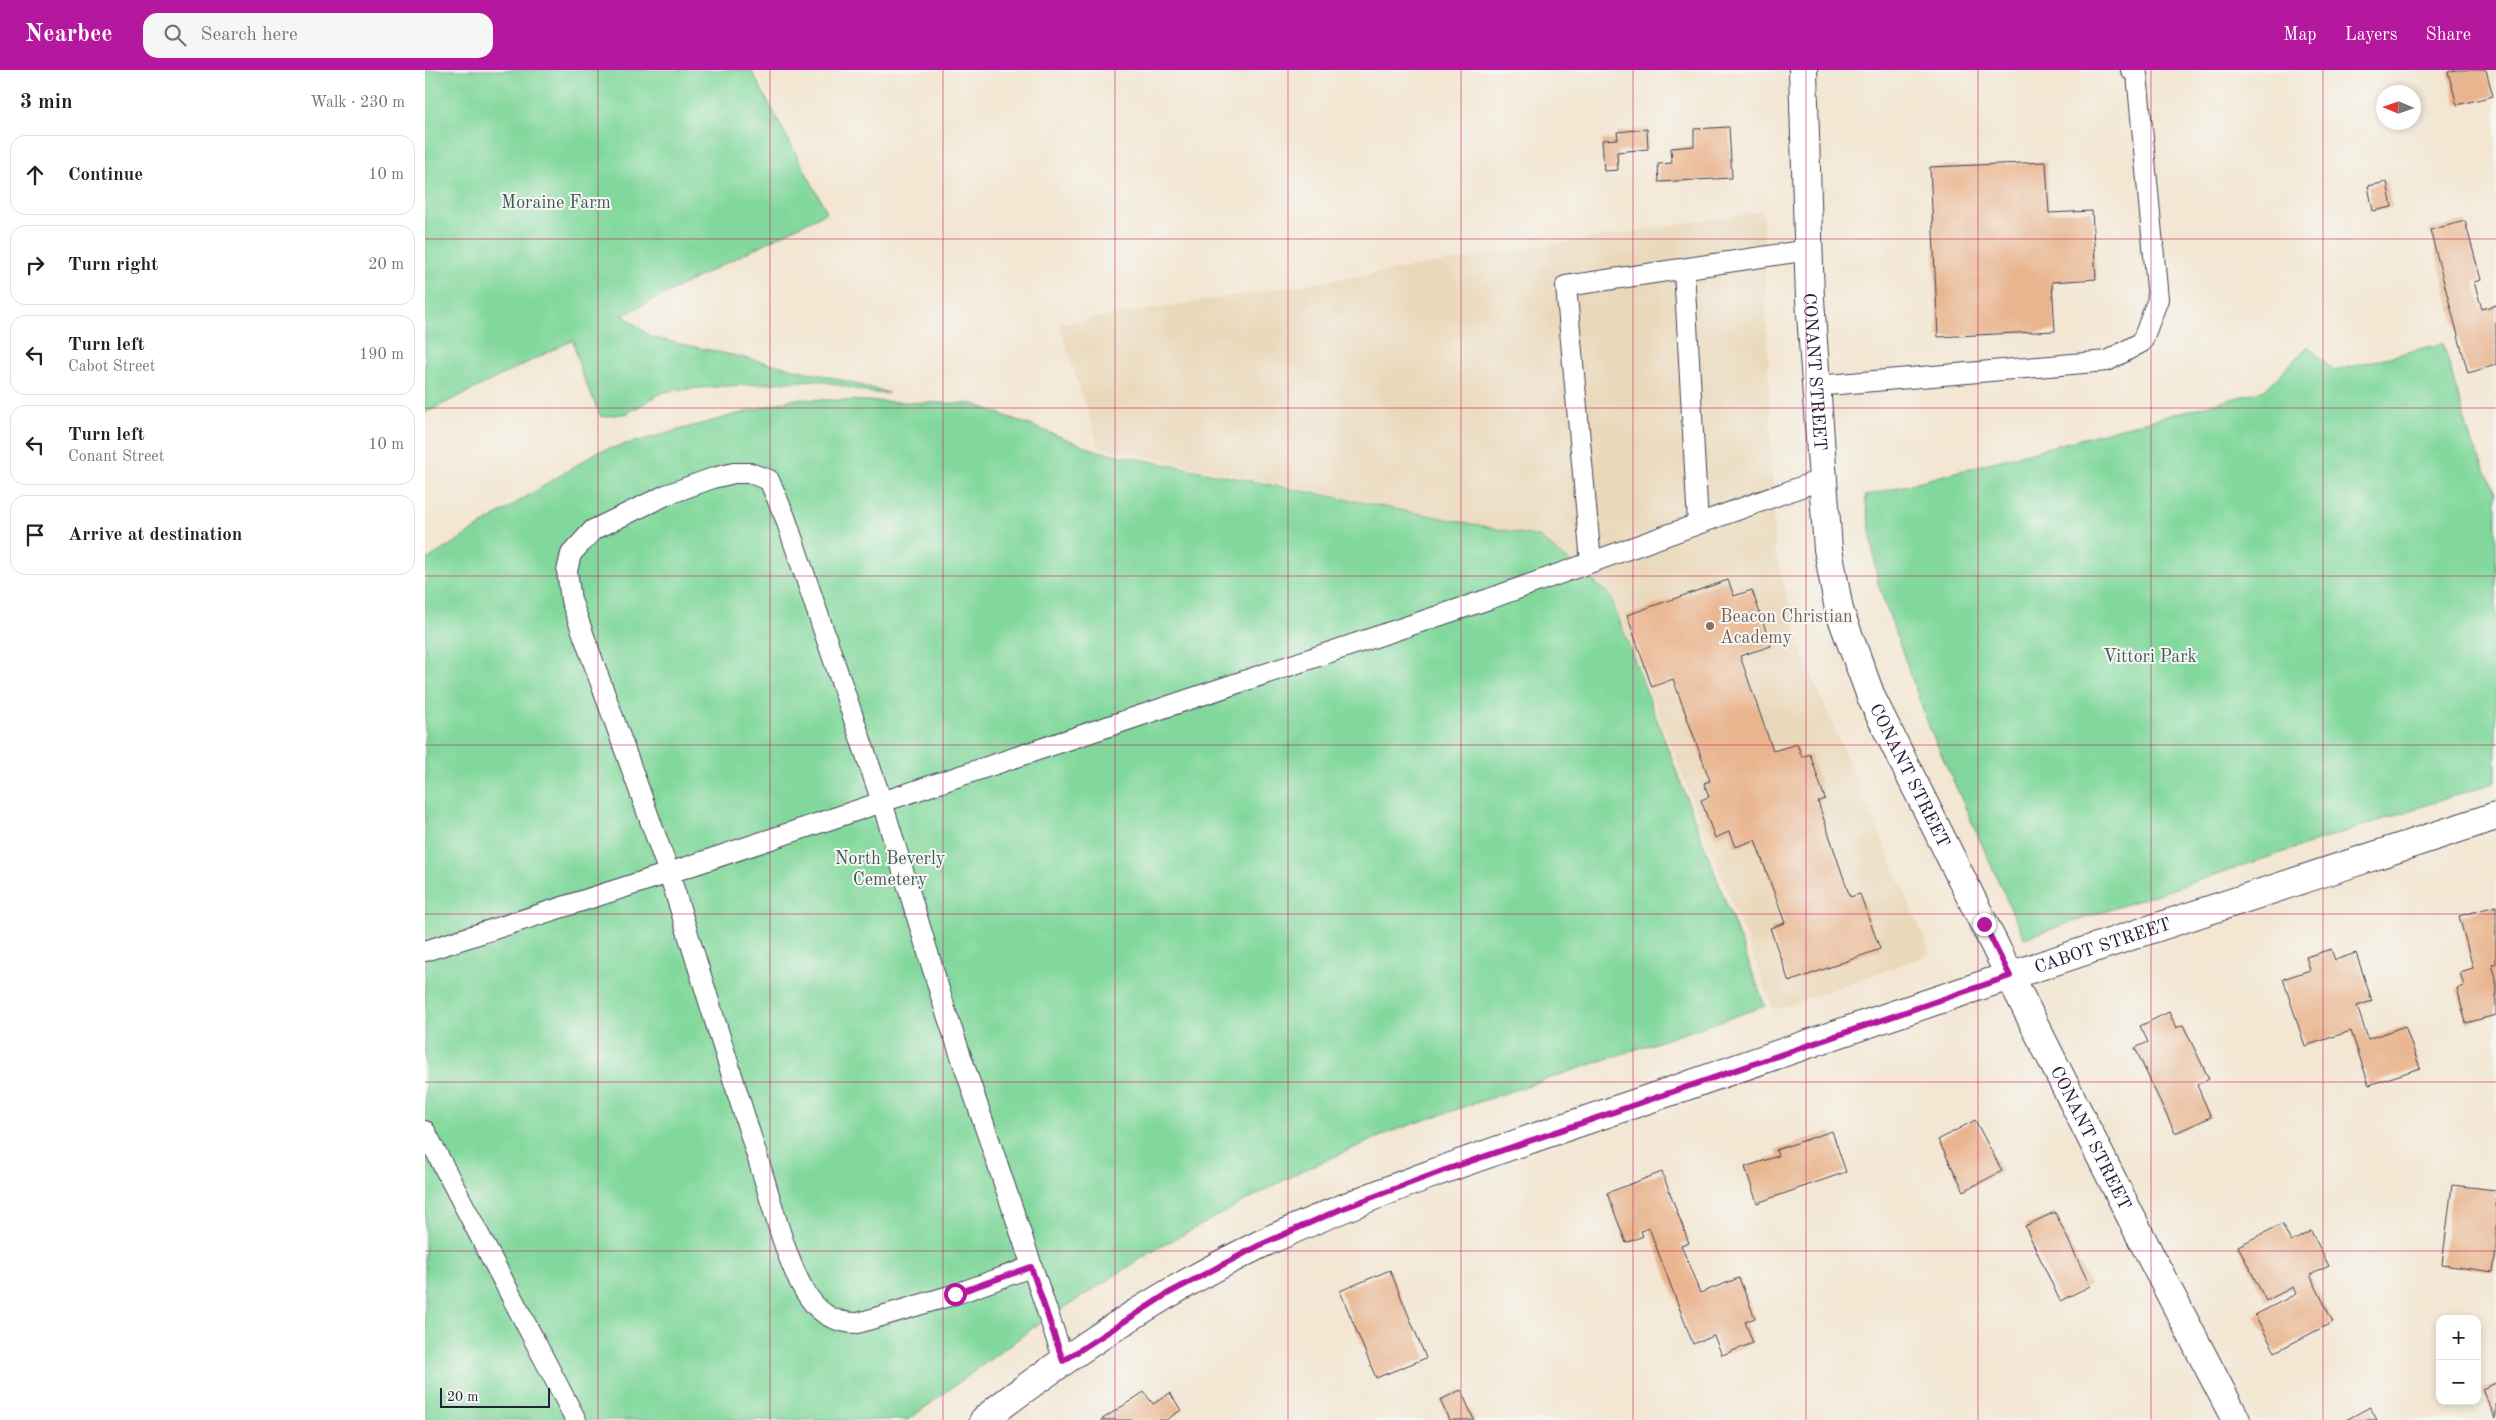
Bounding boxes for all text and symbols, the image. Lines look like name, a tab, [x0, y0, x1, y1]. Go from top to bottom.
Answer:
search box	[143, 13, 493, 58]
icon: search	[161, 21, 189, 49]
text: Nearbee	[25, 23, 113, 47]
text: Search here	[201, 26, 298, 45]
text: Map	[2283, 26, 2317, 44]
text: Layers	[2345, 26, 2397, 44]
text: Share	[2425, 26, 2471, 44]
north arrow	[2376, 85, 2421, 130]
text: 3 min	[20, 92, 73, 113]
text: Walk · 230 m	[310, 95, 405, 111]
icon: ahead	[21, 161, 49, 189]
text: Continue	[68, 166, 143, 185]
text: 10 m	[368, 167, 404, 183]
park label: Moraine Farm	[501, 194, 611, 212]
icon: right	[21, 251, 49, 279]
text: Turn right	[68, 256, 158, 275]
text: 20 m	[368, 257, 404, 273]
street label: CONANT STREET	[1800, 293, 1829, 451]
text: Turn left	[68, 336, 145, 355]
icon: left	[21, 341, 49, 369]
text: 190 m	[359, 347, 404, 363]
text: Cabot Street	[68, 359, 155, 375]
text: Turn left	[68, 426, 145, 445]
icon: left	[21, 431, 49, 459]
text: 10 m	[368, 437, 404, 453]
text: Conant Street	[68, 449, 164, 465]
icon: arrive	[21, 521, 49, 549]
text: Arrive at destination	[68, 526, 242, 545]
place label: Beacon Christian Academy	[1720, 608, 1853, 647]
marker: Beacon Christian Academy	[1704, 620, 1716, 632]
park label: Vittori Park	[2103, 648, 2197, 666]
street label: CONANT STREET	[1866, 701, 1952, 851]
park label: North Beverly Cemetery	[835, 850, 946, 889]
route end	[1973, 913, 1996, 936]
street label: CABOT STREET	[2032, 915, 2173, 977]
street label: CONANT STREET	[2047, 1064, 2134, 1213]
route start	[944, 1283, 967, 1306]
map controls	[2436, 1315, 2481, 1405]
button: +	[2436, 1315, 2481, 1360]
button: −	[2436, 1360, 2481, 1405]
scale bar	[440, 1385, 550, 1408]
text: 20 m	[447, 1390, 478, 1404]

